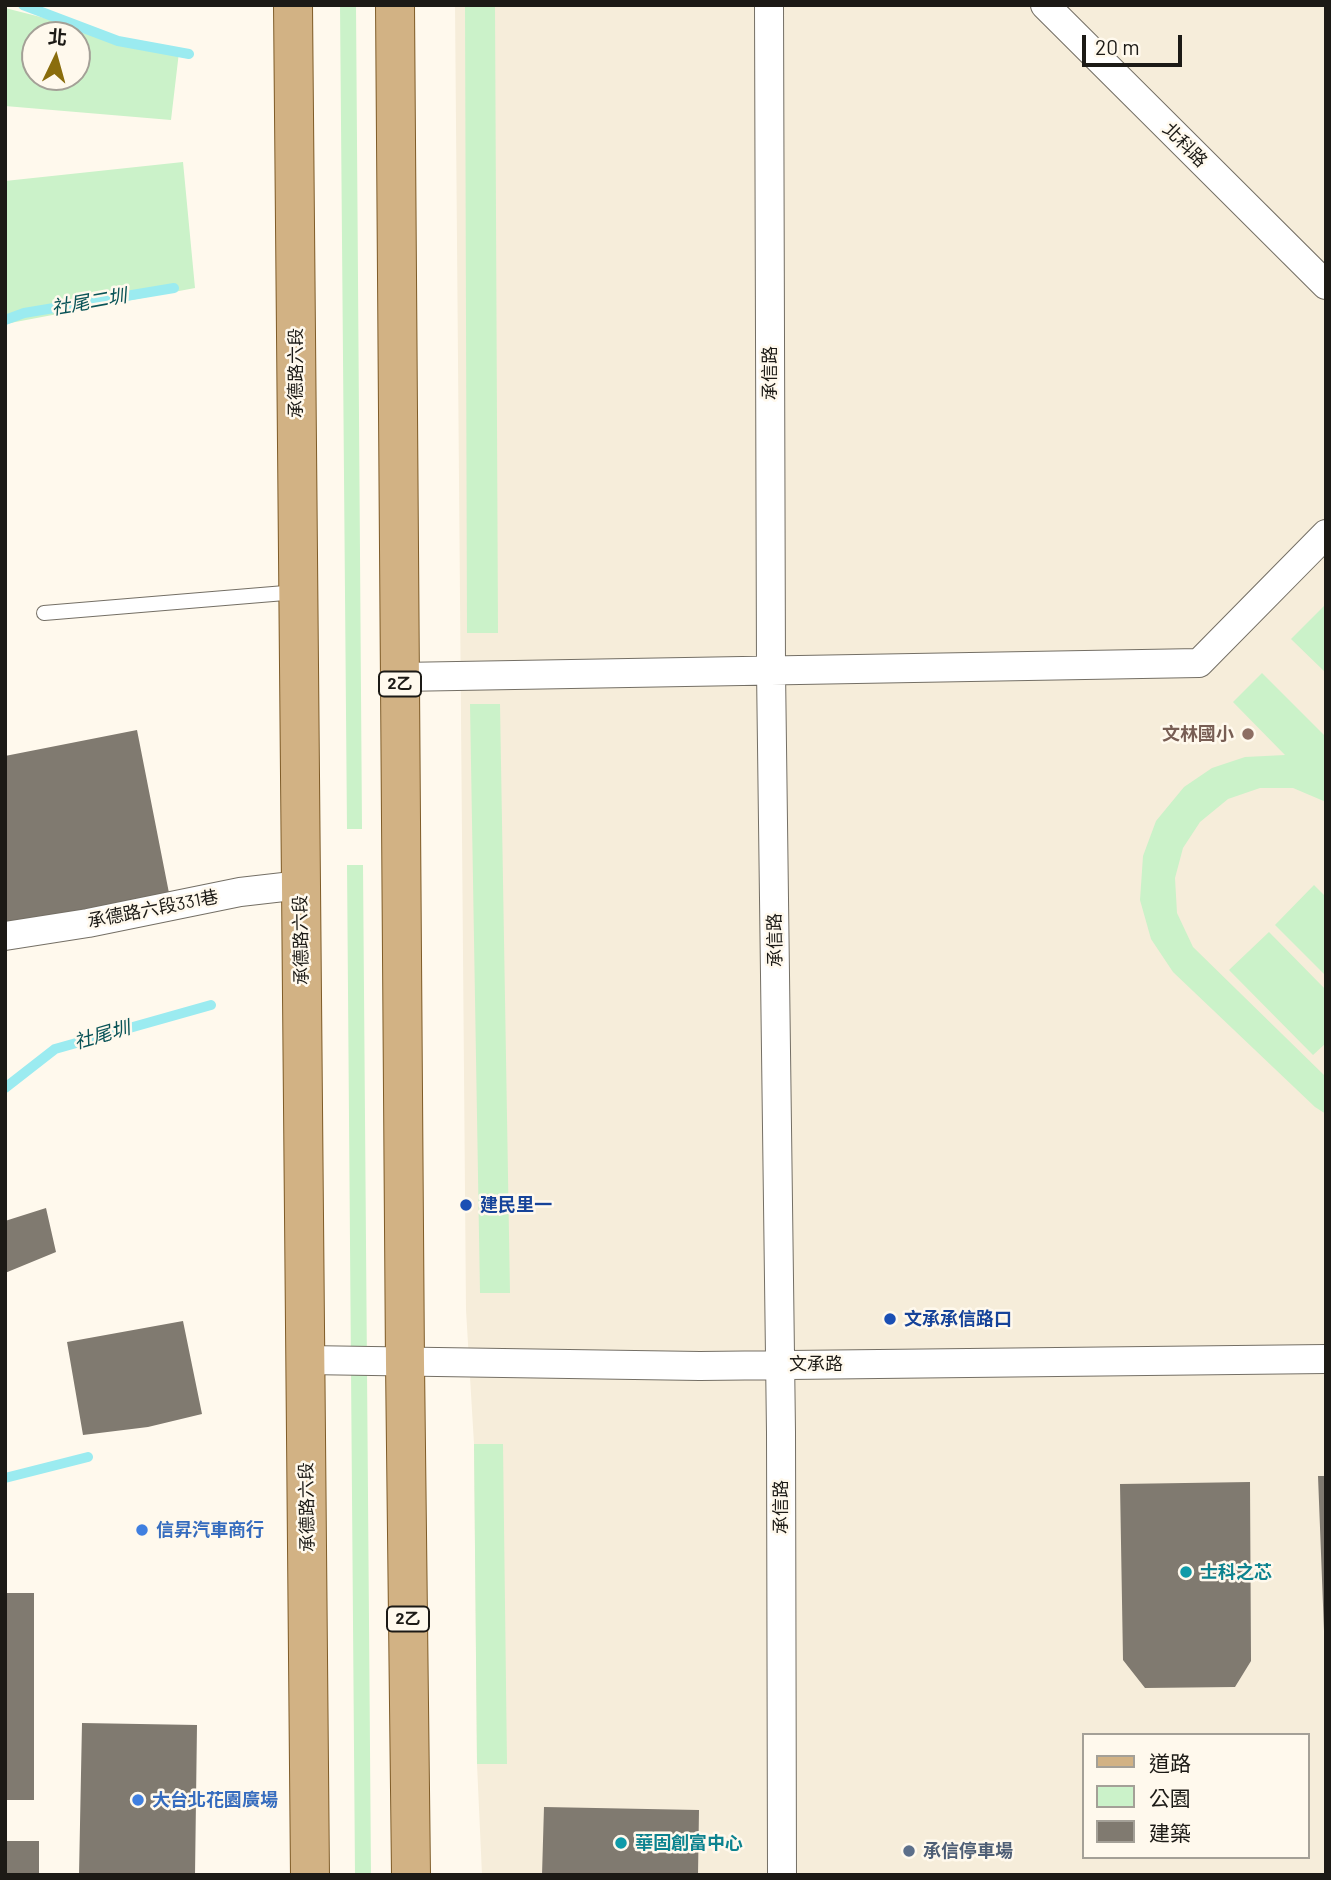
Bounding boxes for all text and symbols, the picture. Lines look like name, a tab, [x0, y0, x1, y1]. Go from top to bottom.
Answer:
north arrow	[21, 21, 91, 91]
scale bar	[1086, 21, 1186, 65]
text: 北	[47, 24, 68, 49]
text: 20 m	[1095, 34, 1140, 59]
street label: 北科路	[1158, 118, 1212, 172]
water label: 社尾二圳	[50, 284, 128, 320]
street label: 承德路六段	[285, 328, 307, 418]
street label: 承信路	[759, 346, 781, 400]
road number: 2乙	[379, 671, 421, 696]
place label: 文林國小	[1162, 723, 1234, 745]
marker: 文林國小	[1240, 726, 1256, 742]
street label: 承德路六段331巷	[86, 886, 220, 932]
street label: 承德路六段	[289, 895, 313, 985]
street label: 承信路	[764, 913, 786, 967]
water label: 社尾圳	[71, 1016, 133, 1054]
place label: 建民里一	[480, 1194, 552, 1216]
marker: 建民里一	[458, 1197, 474, 1213]
place label: 文承承信路口	[904, 1308, 1012, 1330]
marker: 文承承信路口	[882, 1311, 898, 1327]
street label: 文承路	[789, 1353, 843, 1375]
street label: 承德路六段	[295, 1462, 319, 1552]
street label: 承信路	[770, 1480, 792, 1534]
place label: 信昇汽車商行	[156, 1519, 264, 1541]
marker: 信昇汽車商行	[134, 1522, 150, 1538]
place label: 士科之芯	[1200, 1561, 1272, 1583]
marker: 士科之芯	[1178, 1564, 1194, 1580]
road number: 2乙	[387, 1606, 429, 1632]
legend	[1082, 1733, 1310, 1859]
text: 道路	[1149, 1750, 1191, 1775]
text: 公園	[1149, 1785, 1191, 1810]
place label: 大台北花園廣場	[152, 1789, 278, 1811]
marker: 大台北花園廣場	[130, 1792, 146, 1808]
text: 建築	[1149, 1820, 1191, 1845]
place label: 華固創富中心	[635, 1832, 743, 1854]
marker: 華固創富中心	[613, 1835, 629, 1851]
place label: 承信停車場	[923, 1840, 1013, 1862]
marker: 承信停車場	[901, 1843, 917, 1859]

